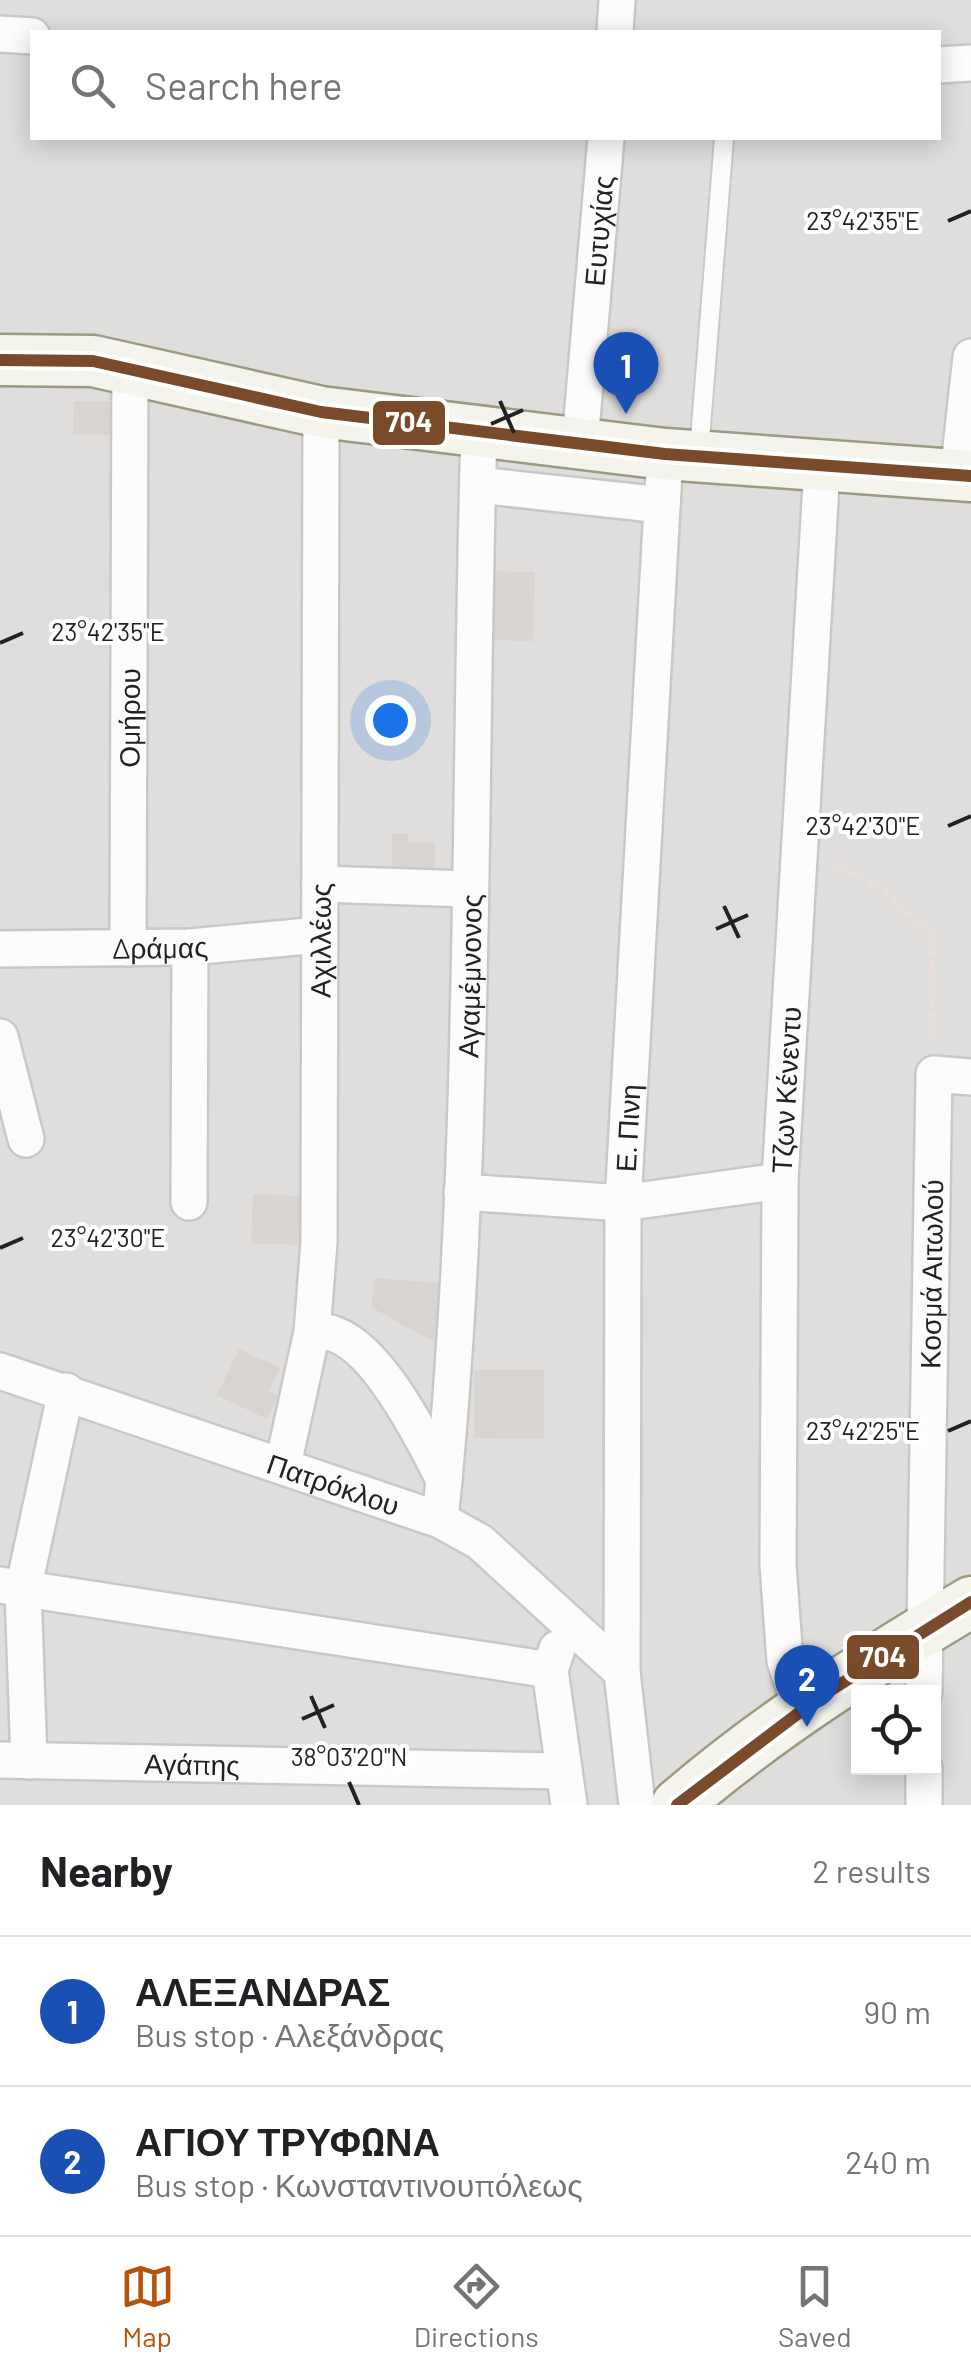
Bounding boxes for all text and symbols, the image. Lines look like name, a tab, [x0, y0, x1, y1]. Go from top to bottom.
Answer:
search box	[30, 30, 941, 140]
icon: search	[65, 58, 120, 113]
text: Search here	[145, 62, 343, 108]
street label: Ευτυχίας	[576, 174, 620, 288]
text: 23°42'35"E	[806, 205, 920, 235]
pin: 1	[594, 332, 658, 414]
line badge: 704	[371, 399, 447, 447]
text: 704	[386, 404, 432, 438]
text: 23°42'35"E	[51, 616, 165, 646]
street label: Ομήρου	[112, 668, 146, 768]
your location	[365, 695, 416, 746]
text: 23°42'30"E	[806, 810, 920, 840]
street label: Αχιλλέως	[303, 883, 337, 998]
street label: Αγαμέμνονος	[450, 894, 488, 1058]
street label: Δράμας	[112, 928, 209, 965]
street label: Τζων Κένεντυ	[763, 1006, 807, 1174]
street label: Ε. Πινη	[608, 1083, 647, 1173]
street label: Κοσμά Αιτωλού	[912, 1179, 949, 1369]
text: 23°42'30"E	[51, 1222, 165, 1252]
text: 23°42'25"E	[806, 1415, 920, 1445]
street label: Πατρόκλου	[263, 1446, 404, 1522]
line badge: 704	[845, 1633, 921, 1681]
text: 704	[860, 1639, 906, 1673]
pin: 2	[774, 1644, 840, 1727]
map controls	[851, 1685, 941, 1775]
button: locate	[851, 1685, 941, 1775]
text: 38°03'20"N	[291, 1741, 407, 1771]
street label: Αγάπης	[144, 1746, 240, 1782]
text: Nearby	[40, 1845, 173, 1895]
text: 2 results	[812, 1851, 931, 1889]
text: ΑΛΕΞΑΝΔΡΑΣ	[135, 1968, 390, 2014]
text: 1	[67, 1992, 78, 2030]
text: 90 m	[863, 1992, 931, 2030]
text: Bus stop · Αλεξάνδρας	[135, 2015, 444, 2053]
text: ΑΓΙΟΥ ΤΡΥΦΩΝΑ	[135, 2118, 440, 2164]
text: 2	[64, 2142, 81, 2180]
text: 240 m	[845, 2142, 931, 2180]
text: Bus stop · Κωνσταντινουπόλεως	[135, 2165, 583, 2203]
tab: Map	[120, 2259, 175, 2353]
tab: Directions	[414, 2259, 539, 2353]
tab: Saved	[778, 2259, 851, 2353]

